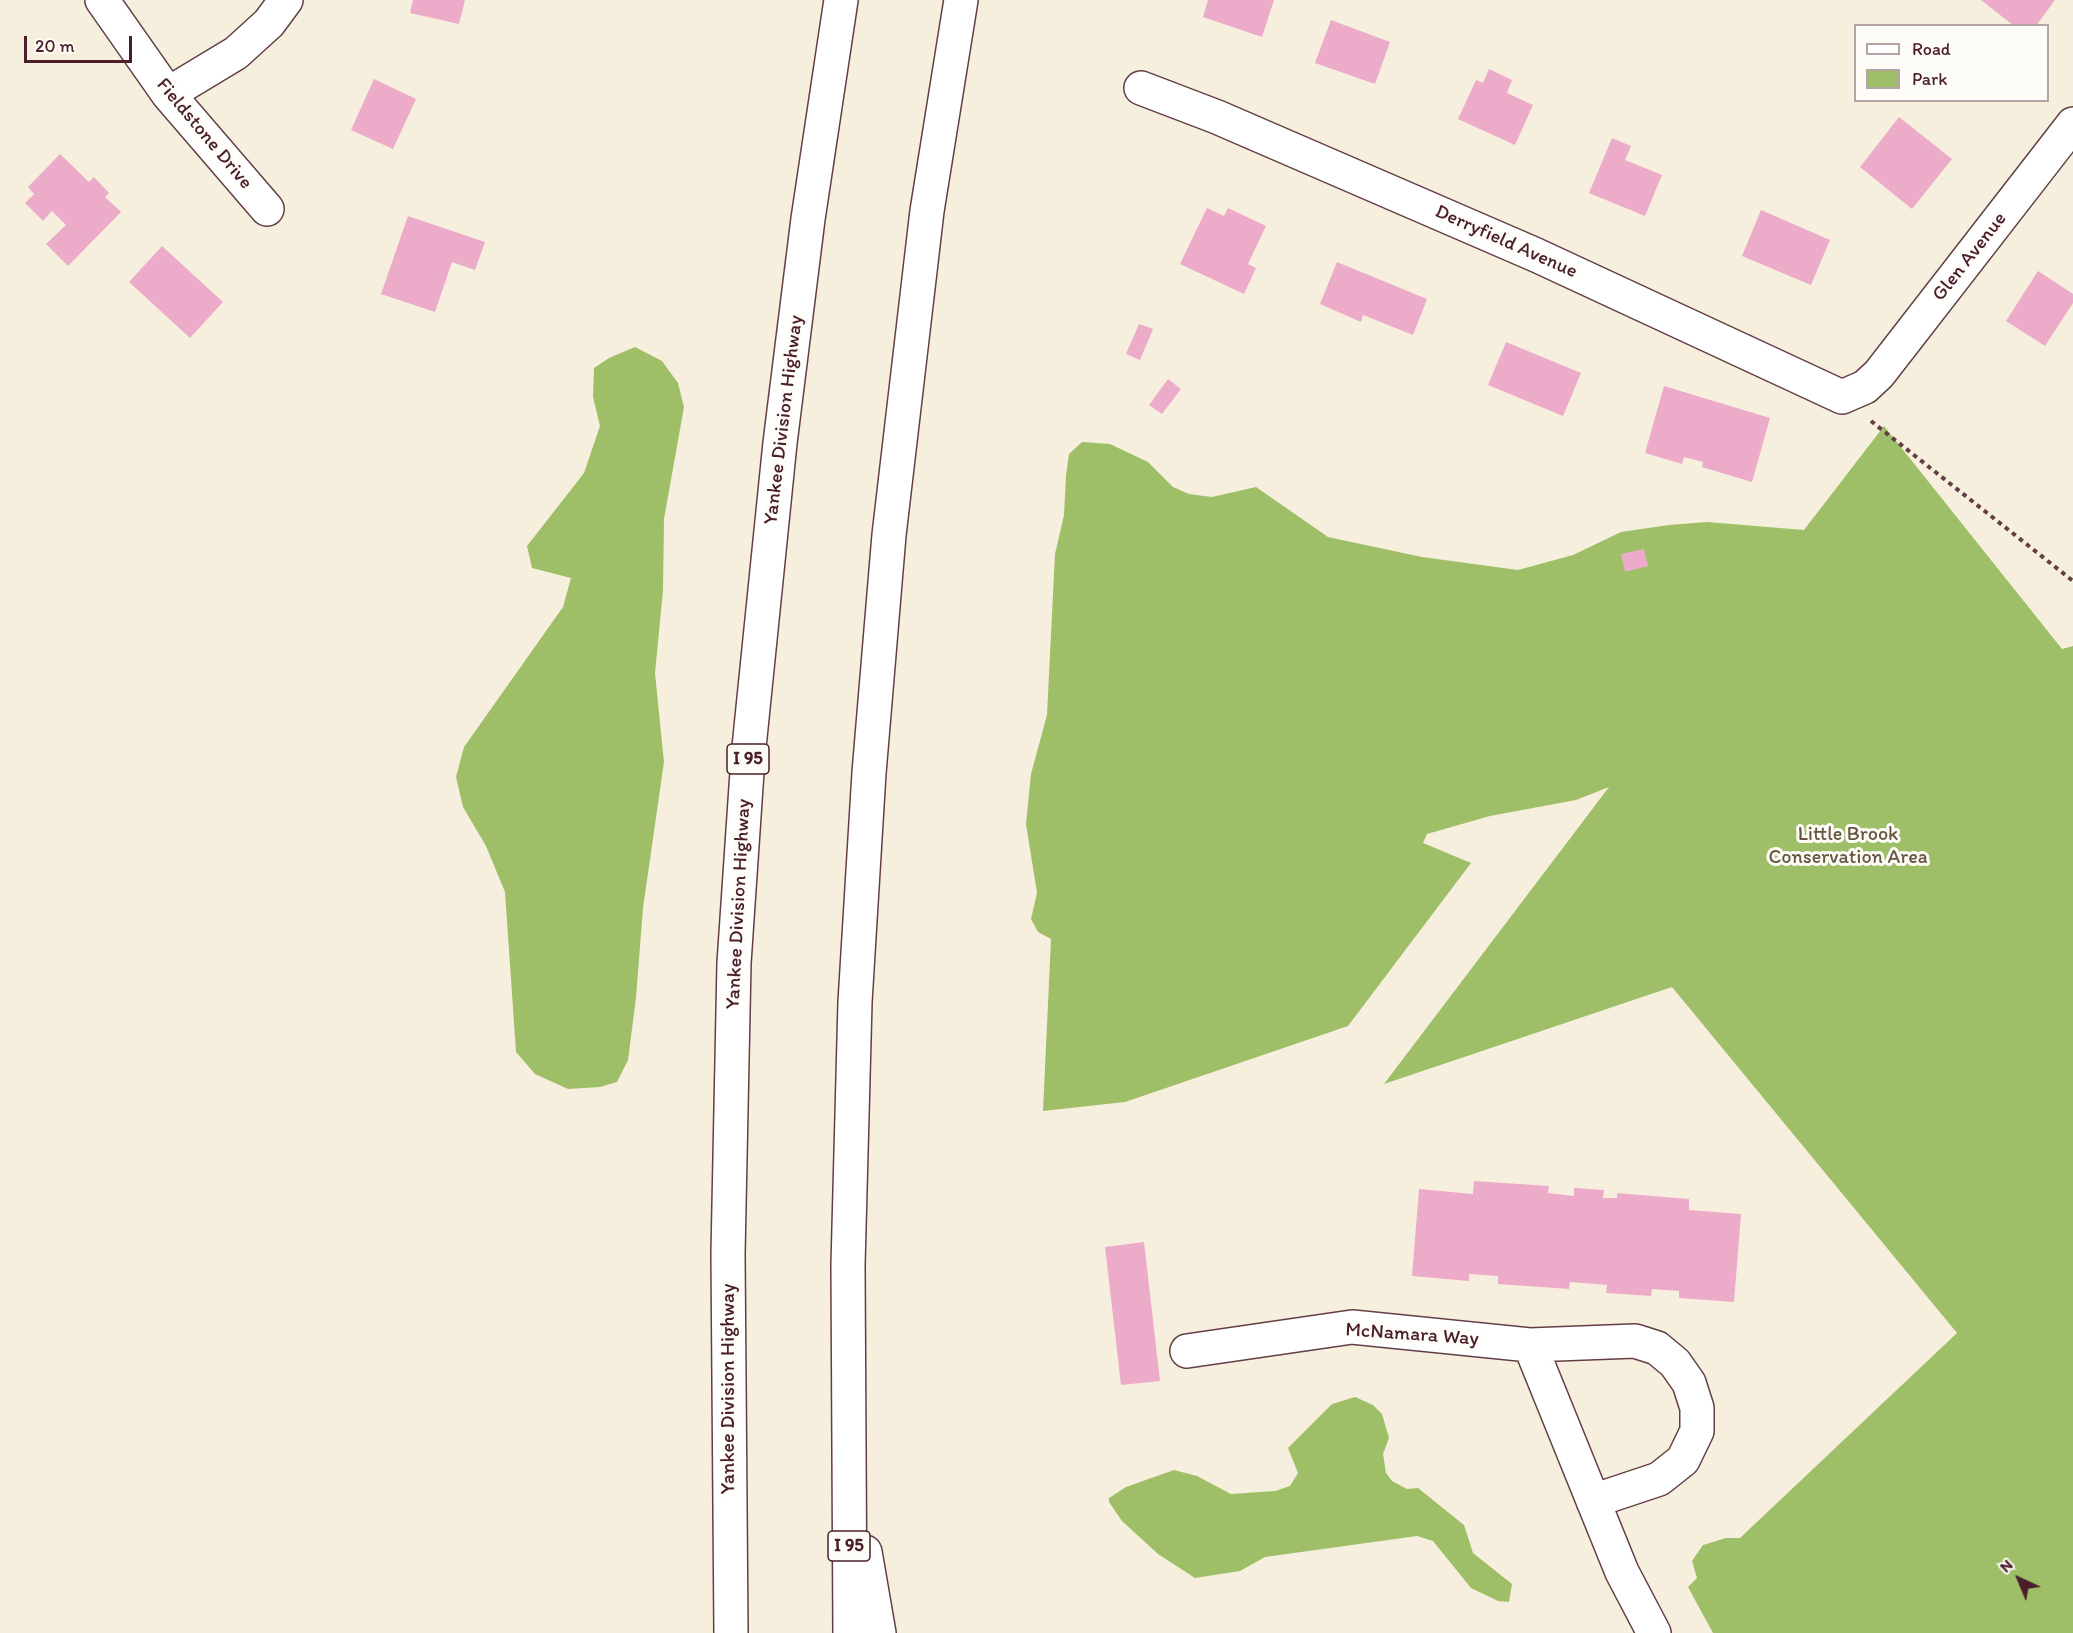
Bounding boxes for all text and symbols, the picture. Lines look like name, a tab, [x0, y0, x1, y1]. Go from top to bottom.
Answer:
scale bar	[27, 24, 135, 62]
legend	[1854, 24, 2049, 102]
text: 20 m	[35, 35, 75, 57]
text: Road	[1912, 38, 1951, 60]
text: Park	[1912, 68, 1947, 90]
street label: Fieldstone Drive	[151, 74, 257, 194]
street label: Derryfield Avenue	[1431, 200, 1581, 284]
street label: Glen Avenue	[1928, 208, 2012, 306]
street label: Yankee Division Highway	[759, 314, 809, 526]
road number: I 95	[727, 744, 769, 774]
street label: Yankee Division Highway	[722, 798, 756, 1010]
park label: Little Brook Conservation Area	[1768, 823, 1928, 870]
street label: Yankee Division Highway	[717, 1284, 741, 1494]
street label: McNamara Way	[1344, 1318, 1480, 1352]
road number: I 95	[828, 1531, 870, 1561]
north arrow	[1989, 1549, 2049, 1609]
text: N	[1996, 1555, 2017, 1576]

